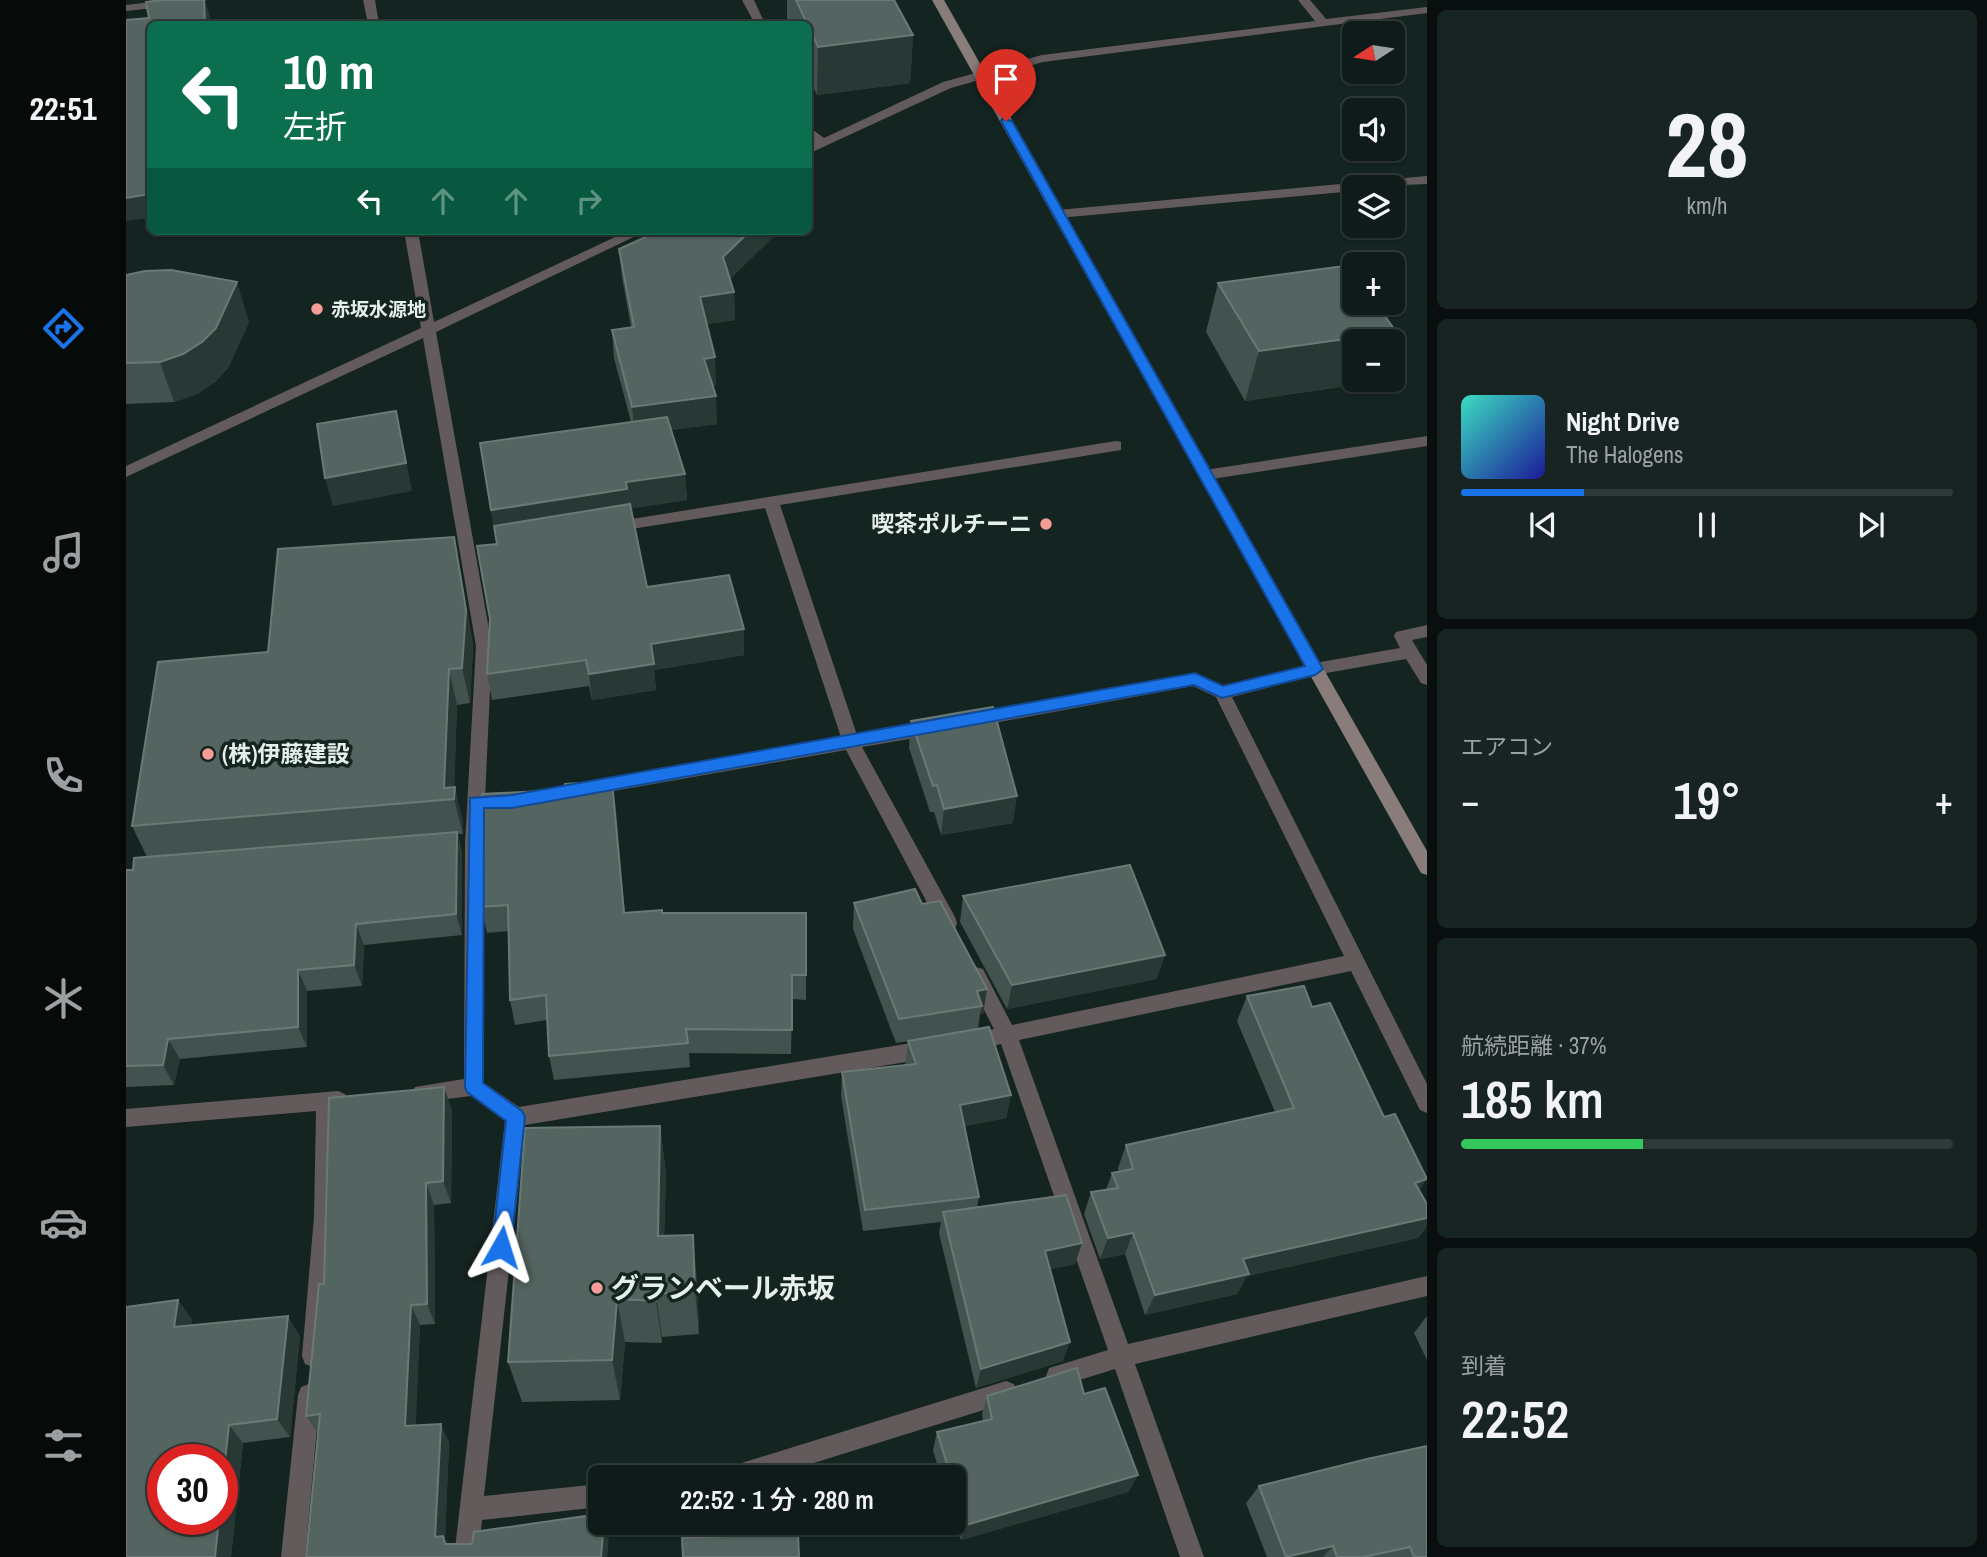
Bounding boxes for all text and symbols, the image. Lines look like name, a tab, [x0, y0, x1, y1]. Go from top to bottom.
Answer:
north arrow	[1342, 21, 1405, 84]
map controls	[1342, 21, 1405, 392]
text: 10 m	[283, 38, 375, 104]
icon: left	[168, 49, 259, 140]
pin	[976, 49, 1036, 121]
icon: arrive	[987, 60, 1025, 98]
text: 28	[1666, 83, 1749, 205]
text: 22:51	[29, 87, 97, 130]
button: sound	[1342, 98, 1405, 161]
text: 左折	[283, 105, 347, 148]
button: layers	[1342, 175, 1405, 238]
icon: left	[351, 182, 389, 220]
icon: ahead	[424, 182, 462, 220]
icon: ahead	[497, 182, 535, 220]
icon: right	[570, 182, 608, 220]
text: km/h	[1687, 190, 1727, 221]
button: +	[1342, 252, 1405, 315]
place label: 赤坂水源地	[331, 296, 426, 322]
marker: 赤坂水源地	[309, 301, 325, 317]
icon: directions	[39, 304, 88, 353]
button: −	[1342, 329, 1405, 392]
text: Night Drive	[1566, 404, 1680, 439]
text: The Halogens	[1566, 439, 1683, 470]
icon: previous	[1524, 506, 1562, 544]
icon: pause	[1688, 506, 1726, 544]
icon: next	[1852, 506, 1890, 544]
place label: 喫茶ポルチーニ	[871, 508, 1032, 539]
marker: 喫茶ポルチーニ	[1038, 516, 1054, 532]
icon: music	[39, 528, 88, 577]
text: エアコン	[1461, 731, 1553, 762]
place label: (株)伊藤建設	[222, 738, 350, 769]
marker: (株)伊藤建設	[200, 746, 216, 762]
icon: phone	[39, 751, 88, 800]
text: 19°	[1673, 765, 1741, 835]
text: −	[1461, 775, 1479, 826]
text: +	[1935, 775, 1953, 826]
icon: climate	[39, 974, 88, 1023]
text: 航続距離 · 37%	[1461, 1030, 1606, 1061]
text: 185 km	[1461, 1064, 1604, 1134]
icon: car	[39, 1198, 88, 1247]
position arrow	[464, 1210, 538, 1284]
place label: グランベール赤坂	[611, 1269, 835, 1307]
marker: グランベール赤坂	[589, 1280, 605, 1296]
text: 到着	[1461, 1350, 1507, 1381]
text: 22:52	[1461, 1384, 1569, 1454]
icon: filters	[39, 1421, 88, 1470]
speed limit sign: 30	[147, 1444, 238, 1535]
text: 22:52 · 1 分 · 280 m	[680, 1482, 874, 1517]

